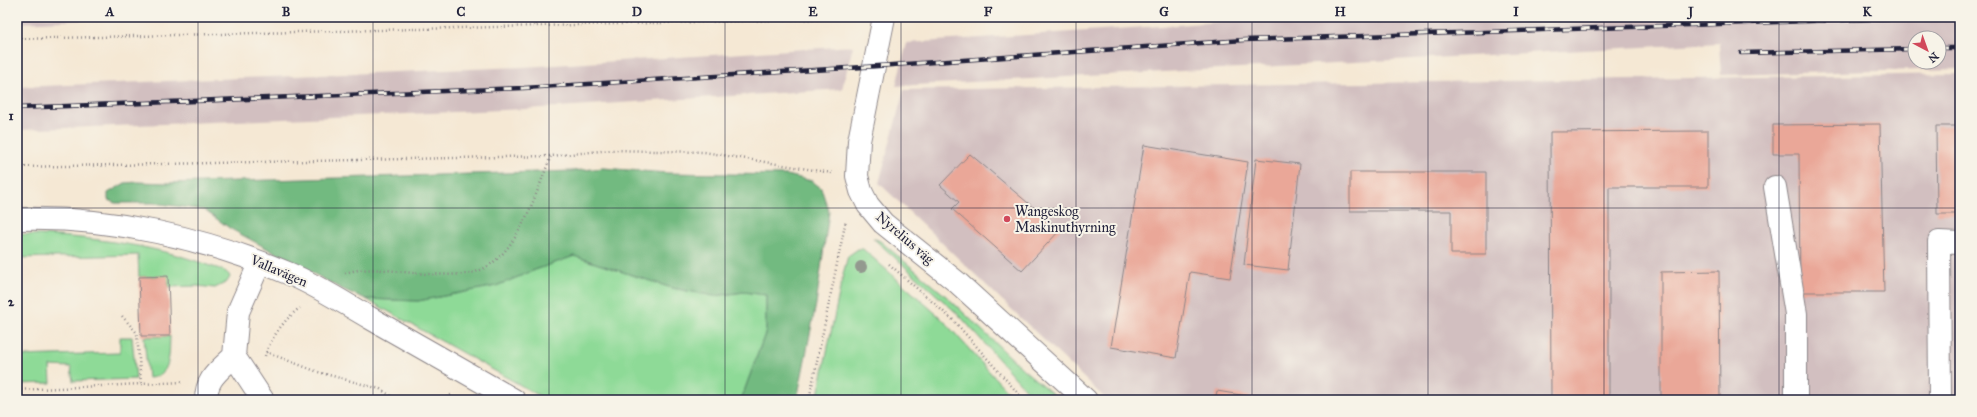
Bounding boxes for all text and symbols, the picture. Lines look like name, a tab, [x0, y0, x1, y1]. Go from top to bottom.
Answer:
text: A	[105, 4, 115, 20]
text: B	[282, 4, 291, 20]
text: C	[457, 4, 466, 20]
text: D	[632, 4, 642, 20]
text: E	[808, 4, 818, 20]
text: F	[984, 4, 993, 20]
text: G	[1159, 4, 1169, 20]
text: H	[1334, 4, 1346, 20]
text: I	[1513, 4, 1519, 20]
text: J	[1686, 4, 1694, 20]
text: K	[1862, 4, 1872, 20]
north arrow	[1907, 30, 1947, 70]
text: N	[1925, 49, 1941, 66]
text: 1	[8, 108, 14, 124]
place label: Wangeskog Maskinuthyrning	[1015, 203, 1116, 236]
street label: Nyrelius väg	[872, 208, 938, 268]
marker: Wangeskog Maskinuthyrning	[1002, 214, 1012, 224]
street label: Vallavägen	[247, 251, 311, 291]
text: 2	[8, 294, 15, 310]

